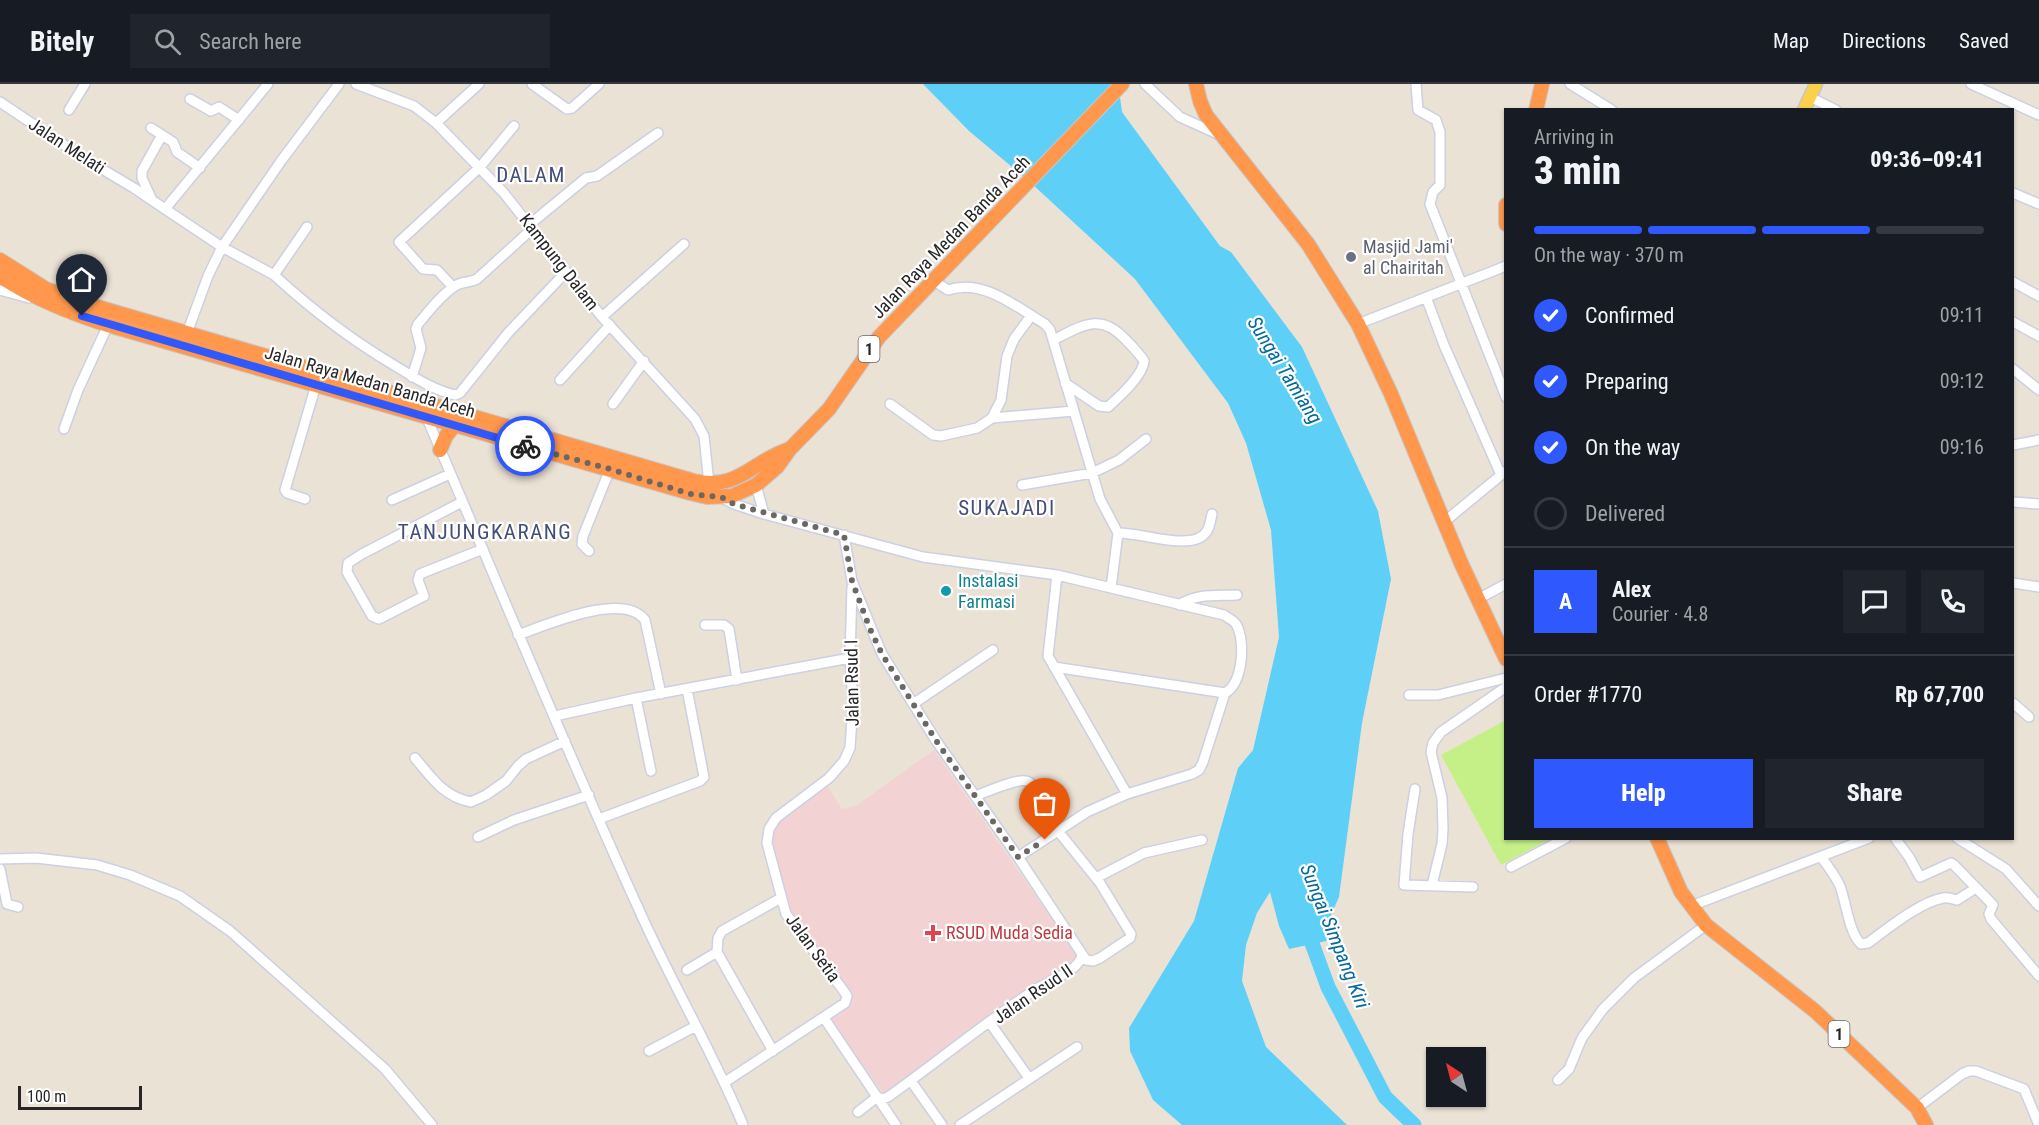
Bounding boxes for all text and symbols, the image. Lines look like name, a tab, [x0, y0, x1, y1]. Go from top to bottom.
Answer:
search box	[130, 14, 550, 68]
text: Bitely	[30, 25, 94, 58]
icon: search	[151, 25, 184, 58]
text: Search here	[199, 29, 302, 54]
text: Map	[1773, 29, 1809, 53]
text: Directions	[1842, 29, 1926, 53]
text: Saved	[1959, 29, 2009, 53]
street label: Jalan Melati	[25, 113, 110, 178]
text: Arriving in	[1534, 125, 1614, 149]
text: 09:36–09:41	[1870, 147, 1984, 172]
text: 3 min	[1534, 148, 1621, 194]
street label: Jalan Raya Medan Banda Aceh	[867, 151, 1034, 322]
district label: DALAM	[496, 163, 566, 187]
street label: Kampung Dalam	[515, 209, 604, 314]
place label: Masjid Jami' al Chairitah	[1363, 236, 1453, 278]
text: On the way · 370 m	[1534, 243, 1684, 267]
marker: Masjid Jami' al Chairitah	[1344, 250, 1358, 264]
pin	[56, 254, 107, 316]
icon: home	[65, 263, 98, 296]
icon: check	[1534, 299, 1567, 332]
text: Confirmed	[1585, 303, 1674, 328]
text: 09:11	[1940, 303, 1984, 327]
water label: Sungai Tamiang	[1243, 312, 1328, 428]
road number: 1	[858, 336, 880, 362]
street label: Jalan Raya Medan Banda Aceh	[262, 341, 478, 422]
icon: check	[1534, 365, 1567, 398]
text: Preparing	[1585, 369, 1669, 394]
text: 09:12	[1940, 369, 1984, 393]
courier	[495, 416, 555, 476]
icon: bike	[509, 430, 542, 463]
icon: check	[1534, 431, 1567, 464]
text: On the way	[1585, 435, 1680, 460]
text: 09:16	[1940, 435, 1984, 459]
district label: SUKAJADI	[958, 496, 1056, 520]
text: Delivered	[1585, 501, 1665, 526]
district label: TANJUNGKARANG	[398, 520, 572, 544]
place label: Instalasi Farmasi	[958, 570, 1018, 612]
button: chat	[1843, 570, 1906, 633]
button: phone	[1921, 570, 1984, 633]
text: Alex	[1612, 577, 1651, 602]
marker: Instalasi Farmasi	[939, 584, 953, 598]
text: A	[1559, 589, 1572, 614]
text: Courier · 4.8	[1612, 602, 1708, 626]
street label: Jalan Rsud I	[840, 639, 863, 727]
text: Order #1770	[1534, 682, 1642, 707]
text: Rp 67,700	[1895, 682, 1984, 707]
button: Help	[1534, 759, 1753, 828]
button: Share	[1765, 759, 1984, 828]
pin	[1019, 778, 1070, 840]
icon: bag	[1028, 787, 1061, 820]
water label: Sungai Simpang Kiri	[1295, 860, 1375, 1012]
street label: Jalan Setia	[782, 910, 845, 986]
place label: RSUD Muda Sedia	[946, 922, 1073, 943]
marker: RSUD Muda Sedia	[924, 924, 942, 942]
street label: Jalan Rsud II	[989, 959, 1077, 1028]
road number: 1	[1828, 1021, 1850, 1047]
north arrow	[1426, 1047, 1486, 1107]
map controls	[1426, 1047, 1486, 1107]
scale bar	[18, 1083, 142, 1110]
text: 100 m	[27, 1087, 66, 1106]

